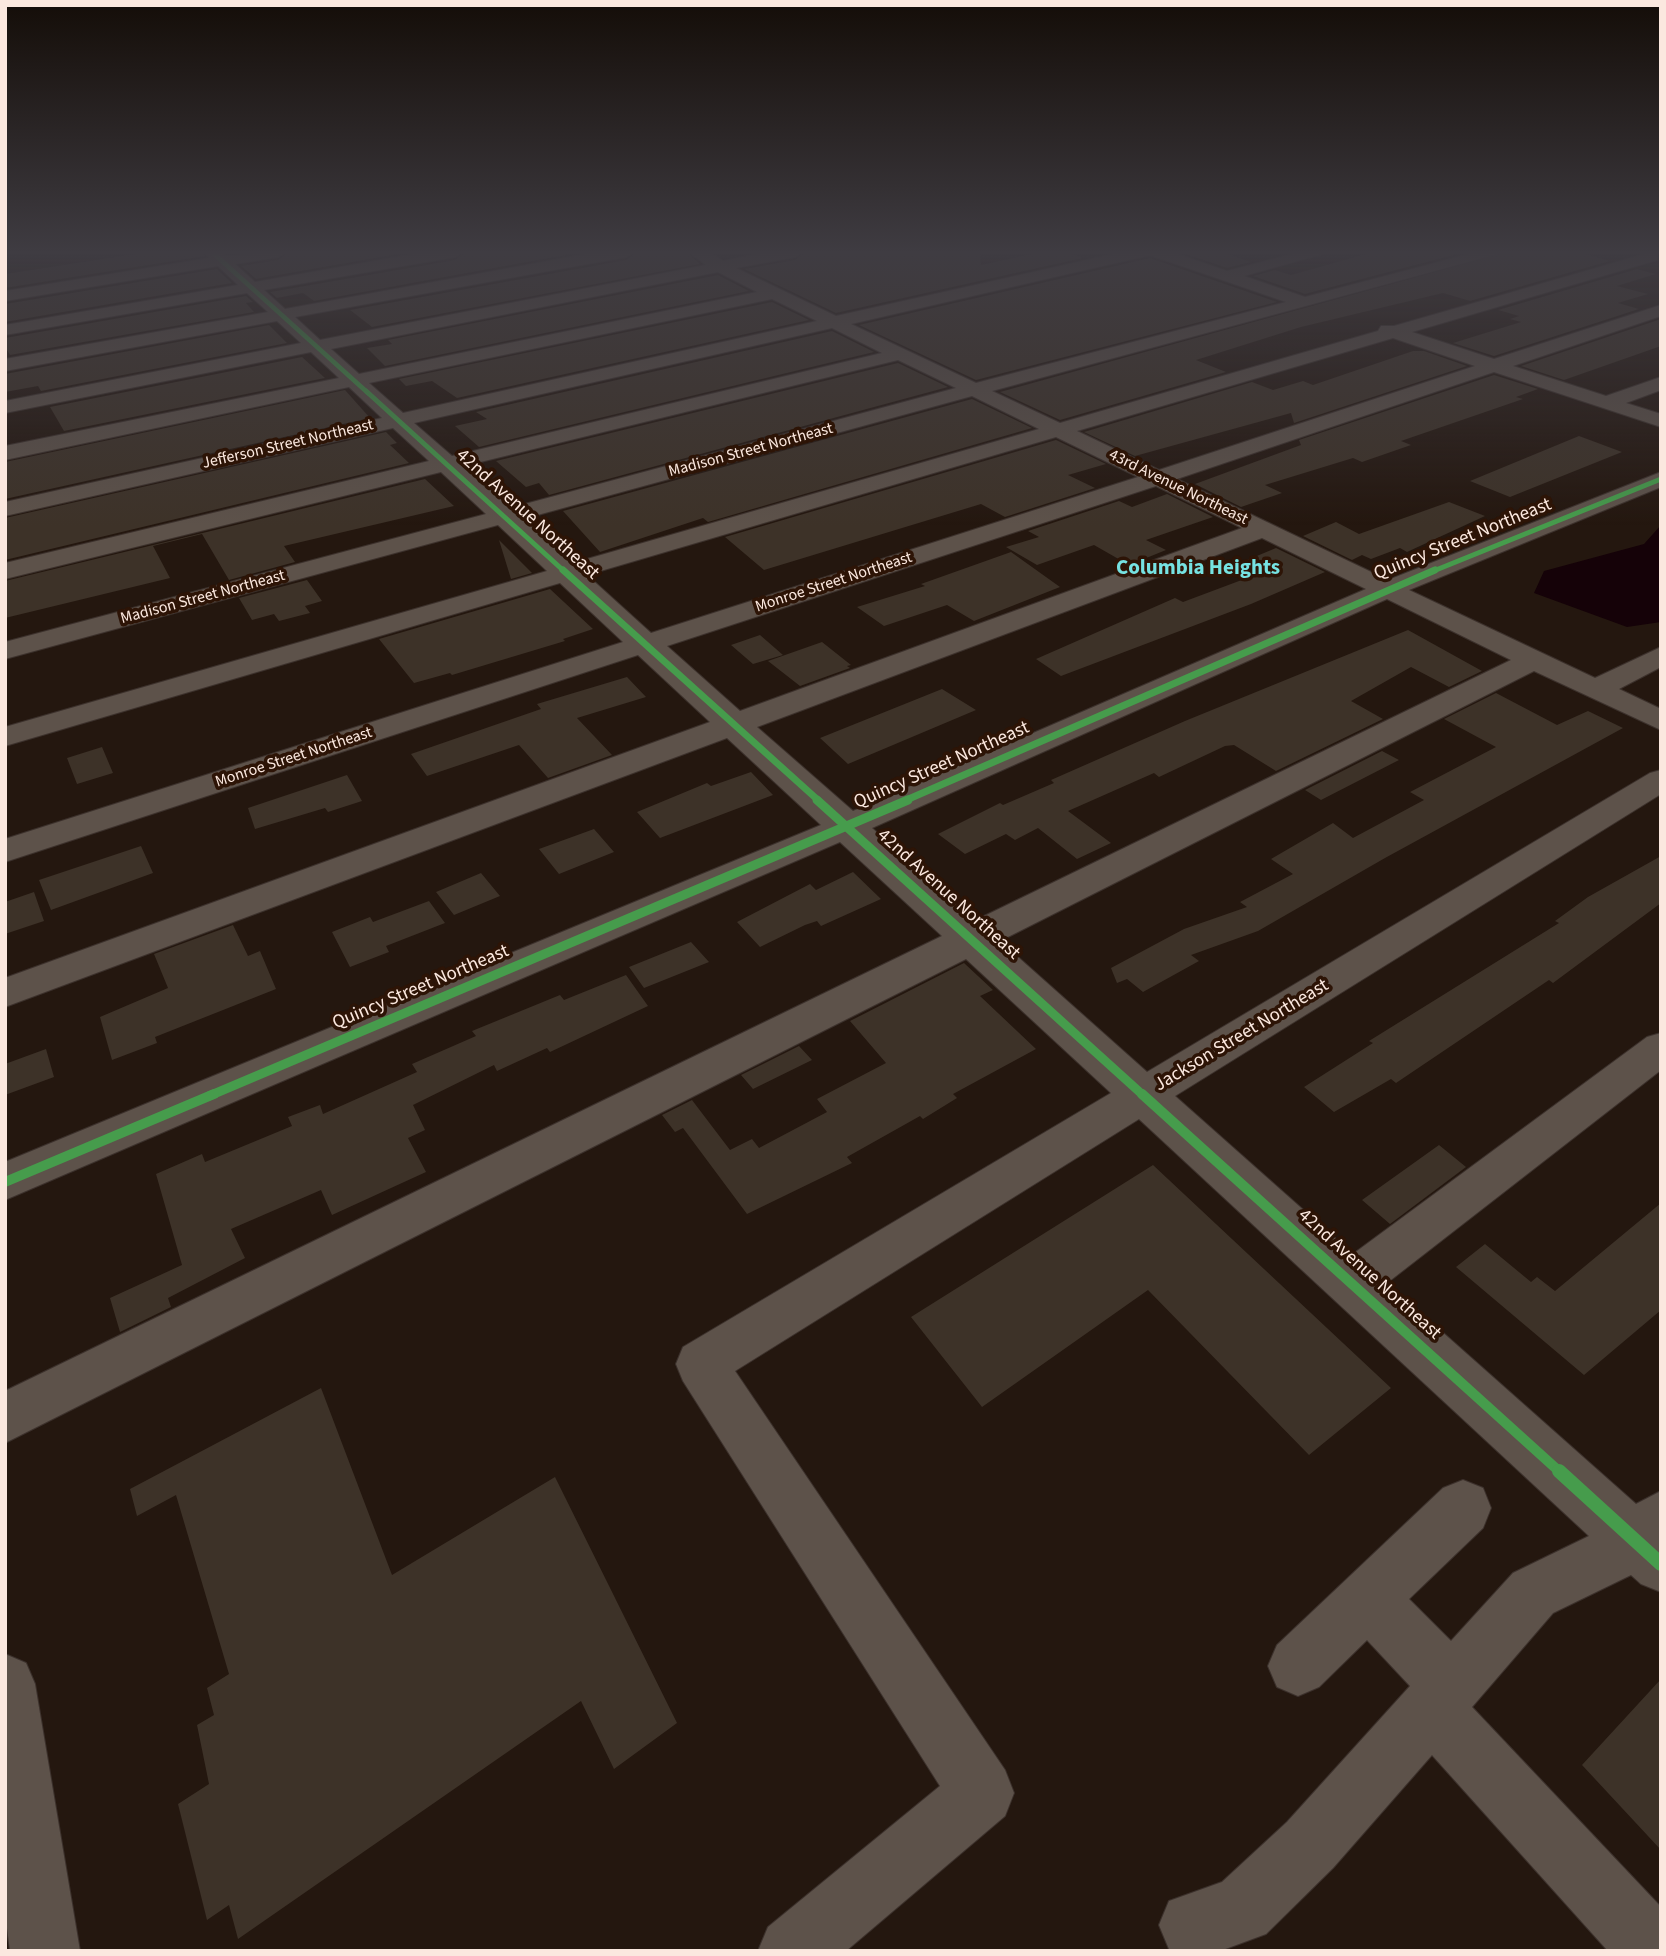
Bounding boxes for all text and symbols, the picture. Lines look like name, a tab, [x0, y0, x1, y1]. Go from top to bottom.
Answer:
street label: Jefferson Street Northeast	[201, 416, 375, 474]
street label: Madison Street Northeast	[667, 420, 835, 482]
street label: 42nd Avenue Northeast	[451, 445, 603, 585]
street label: 43rd Avenue Northeast	[1105, 446, 1251, 530]
street label: Quincy Street Northeast	[1371, 494, 1555, 586]
street label: Monroe Street Northeast	[753, 549, 915, 617]
district label: Columbia Heights	[1116, 556, 1280, 582]
street label: Madison Street Northeast	[119, 567, 287, 629]
street label: Quincy Street Northeast	[851, 717, 1033, 815]
street label: Monroe Street Northeast	[213, 724, 375, 792]
street label: 42nd Avenue Northeast	[872, 825, 1024, 965]
street label: Quincy Street Northeast	[329, 940, 513, 1036]
street label: Jackson Street Northeast	[1151, 975, 1333, 1097]
street label: 42nd Avenue Northeast	[1293, 1205, 1445, 1345]

